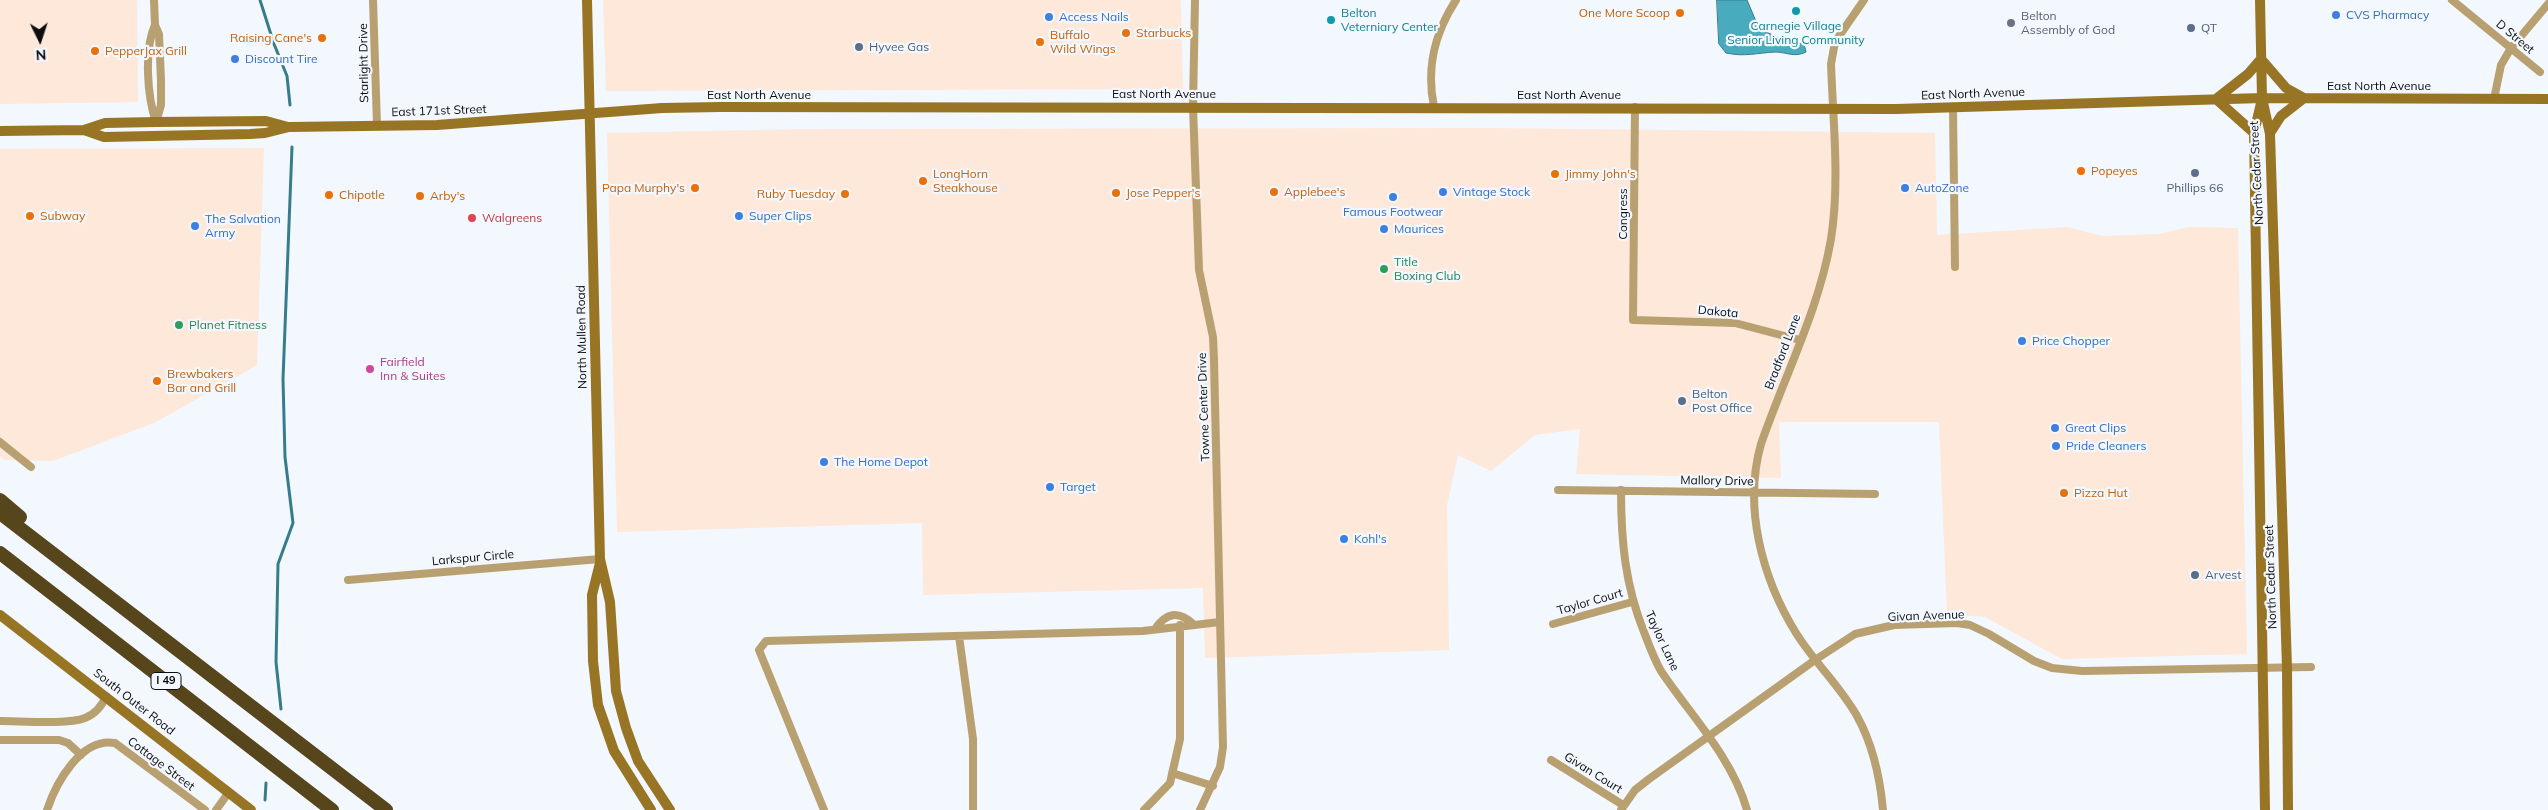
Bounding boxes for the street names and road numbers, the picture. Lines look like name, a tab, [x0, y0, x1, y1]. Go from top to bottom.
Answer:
street label: D Street	[2493, 17, 2537, 57]
street label: Starlight Drive	[356, 23, 372, 103]
street label: East North Avenue	[2327, 79, 2431, 93]
street label: East North Avenue	[1921, 85, 2025, 103]
street label: East North Avenue	[1112, 87, 1216, 101]
street label: East North Avenue	[707, 88, 811, 102]
street label: East North Avenue	[1517, 88, 1621, 102]
street label: East 171st Street	[391, 102, 487, 120]
street label: North Cedar Street	[2247, 121, 2267, 225]
street label: Congress	[1616, 188, 1630, 240]
street label: North Mullen Road	[574, 285, 590, 389]
street label: Dakota	[1697, 303, 1739, 321]
street label: Bradford Lane	[1762, 312, 1804, 392]
street label: Towne Center Drive	[1195, 352, 1213, 462]
street label: Mallory Drive	[1680, 473, 1754, 489]
street label: North Cedar Street	[2262, 525, 2280, 629]
street label: Larkspur Circle	[431, 547, 515, 569]
street label: Taylor Court	[1556, 586, 1624, 618]
street label: Givan Avenue	[1887, 607, 1965, 625]
street label: Taylor Lane	[1642, 609, 1682, 673]
street label: South Outer Road	[90, 666, 178, 738]
road number: I 49	[151, 672, 181, 689]
street label: Cottage Street	[125, 734, 197, 794]
street label: Givan Court	[1561, 749, 1625, 797]

